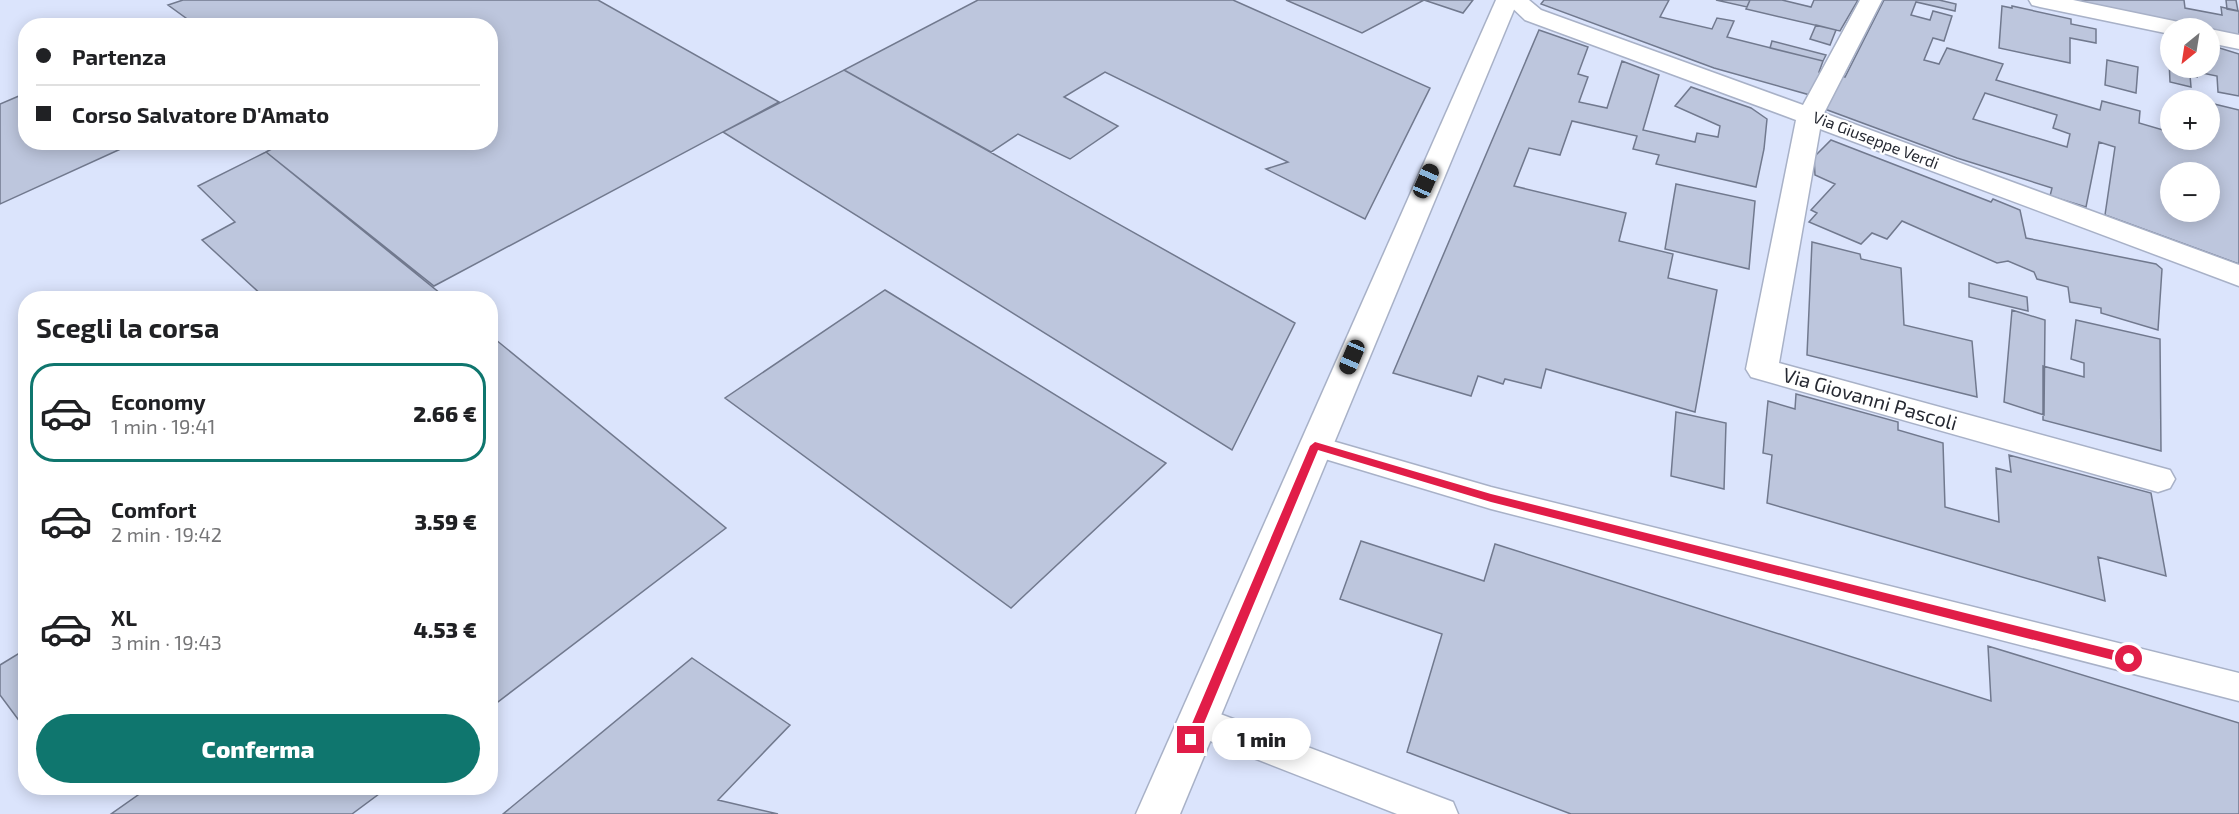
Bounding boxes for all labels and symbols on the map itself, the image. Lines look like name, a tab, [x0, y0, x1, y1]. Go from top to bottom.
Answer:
north arrow	[2160, 18, 2220, 78]
street label: Via Giuseppe Verdi	[1811, 107, 1942, 172]
car	[1410, 161, 1442, 201]
car	[1337, 337, 1367, 377]
street label: Via Giovanni Pascoli	[1780, 362, 1960, 434]
route start	[2115, 645, 2142, 672]
callout: 1 min	[1212, 719, 1311, 761]
route end	[1177, 726, 1204, 753]

